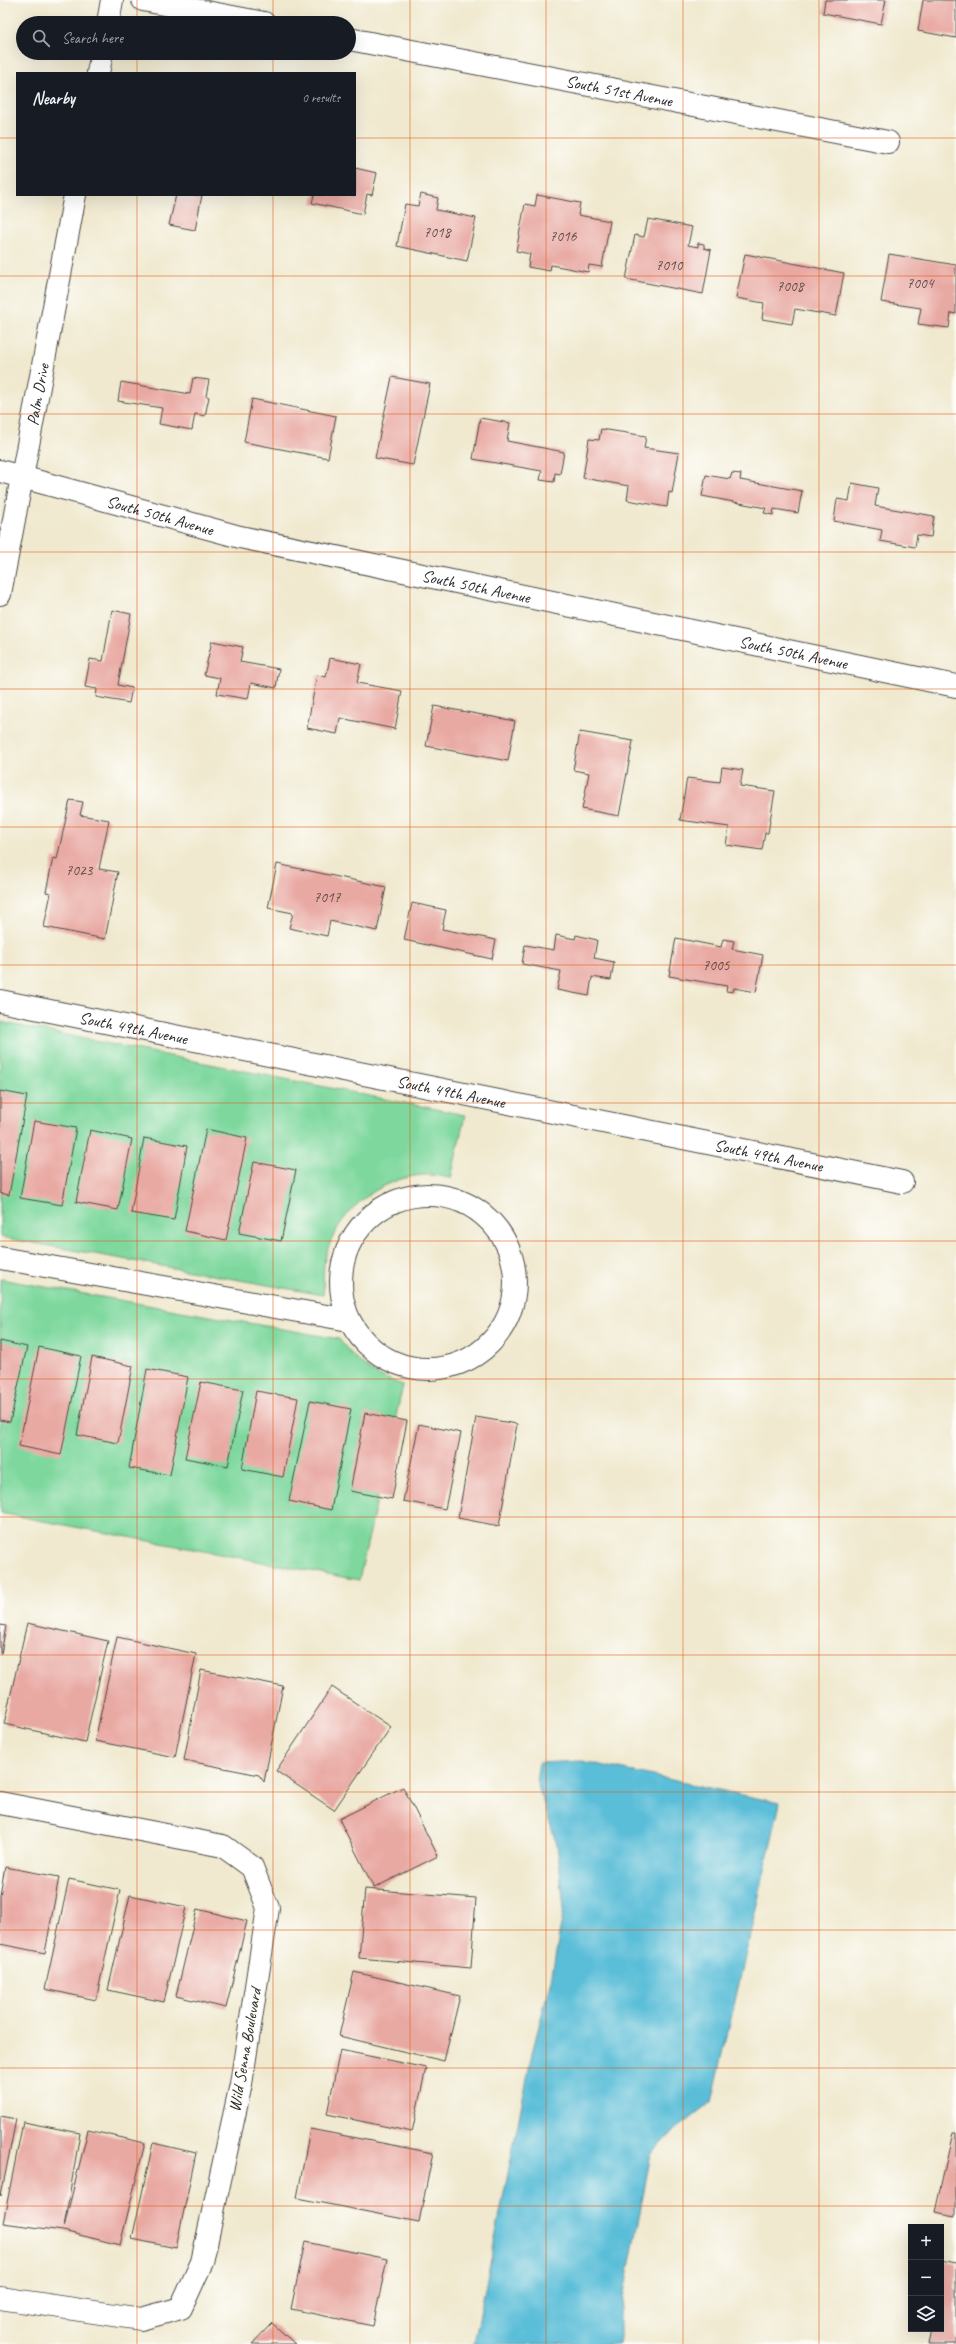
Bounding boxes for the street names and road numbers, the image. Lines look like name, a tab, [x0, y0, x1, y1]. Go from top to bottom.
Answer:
street label: South 51st Avenue	[564, 70, 676, 111]
street label: Palm Drive	[21, 360, 54, 427]
street label: South 50th Avenue	[104, 490, 217, 540]
street label: South 50th Avenue	[420, 565, 533, 608]
street label: South 50th Avenue	[737, 631, 851, 674]
street label: South 49th Avenue	[77, 1007, 191, 1049]
street label: South 49th Avenue	[395, 1070, 508, 1113]
street label: South 49th Avenue	[713, 1134, 826, 1177]
street label: Wild Senna Boulevard	[224, 1983, 267, 2113]

